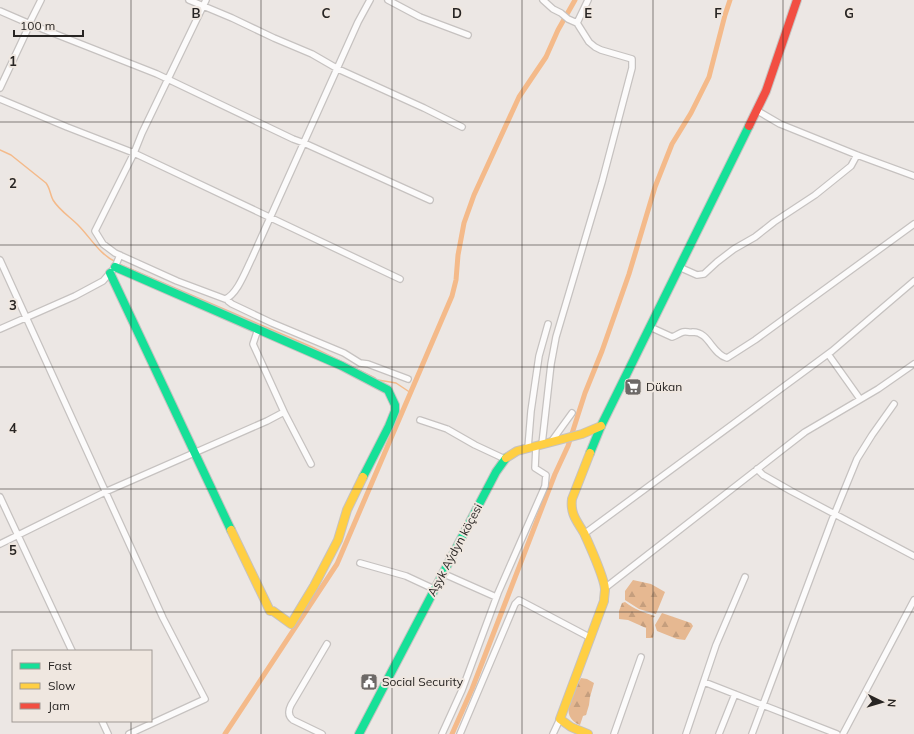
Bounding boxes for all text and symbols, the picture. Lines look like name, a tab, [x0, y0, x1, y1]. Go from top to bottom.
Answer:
text: B	[192, 5, 201, 21]
text: C	[322, 5, 331, 21]
text: D	[452, 5, 462, 21]
text: E	[584, 5, 592, 21]
text: F	[714, 5, 722, 21]
text: G	[844, 5, 854, 21]
scale bar	[14, 12, 83, 38]
text: 100 m	[20, 18, 55, 33]
text: 1	[9, 53, 17, 69]
text: 2	[9, 175, 17, 191]
text: 3	[9, 297, 17, 313]
supermarket icon: Dükan	[623, 377, 643, 397]
place label: Dükan	[646, 379, 682, 394]
text: 4	[9, 420, 17, 436]
street label: Aşyk Aýdyn köçesi	[424, 501, 485, 599]
text: 5	[9, 542, 17, 558]
legend	[12, 650, 152, 722]
text: Fast	[48, 658, 72, 673]
public building icon: Social Security	[359, 672, 379, 692]
place label: Social Security	[382, 674, 464, 689]
text: Slow	[48, 678, 76, 693]
north arrow	[862, 682, 902, 722]
text: Jam	[48, 698, 70, 713]
text: N	[885, 698, 899, 708]

